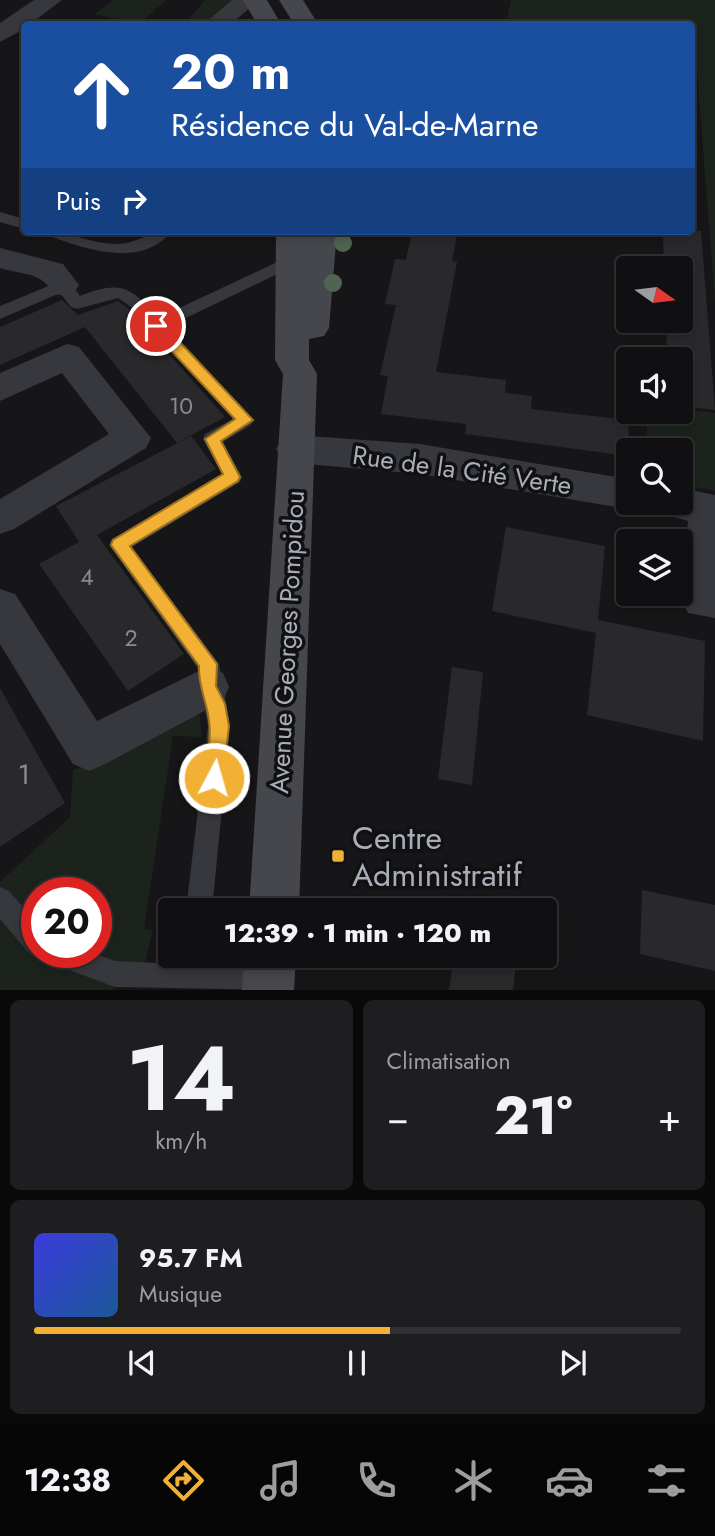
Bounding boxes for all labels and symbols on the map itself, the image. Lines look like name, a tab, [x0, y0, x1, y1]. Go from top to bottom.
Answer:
north arrow	[616, 256, 693, 332]
pin	[126, 296, 186, 356]
house number: 10	[169, 389, 193, 423]
street label: Rue de la Cité Verte	[350, 436, 574, 504]
street label: Avenue Georges Pompidou	[260, 489, 314, 795]
house number: 4	[80, 560, 94, 594]
house number: 2	[124, 621, 138, 655]
position arrow	[177, 741, 251, 815]
house number: 1	[18, 754, 30, 795]
place label: Centre Administratif	[352, 815, 523, 898]
marker: Centre Administratif	[330, 848, 346, 864]
speed limit sign: 20	[21, 877, 112, 968]

